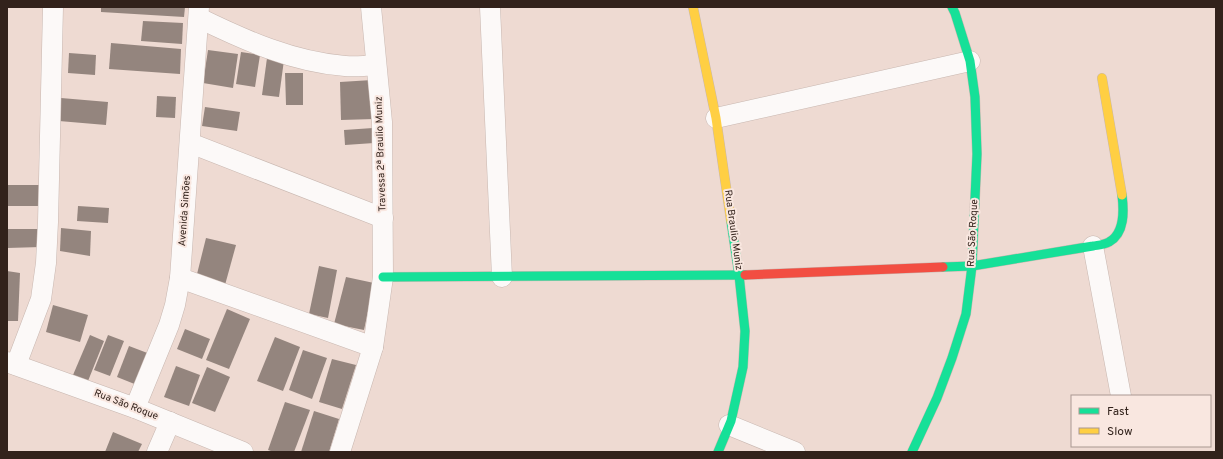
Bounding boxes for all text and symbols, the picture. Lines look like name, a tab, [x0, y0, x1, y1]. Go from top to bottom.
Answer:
street label: Travessa 2ª Braulio Muniz	[372, 96, 390, 212]
street label: Avenida Simões	[176, 175, 194, 247]
street label: Rua Braulio Muniz	[721, 189, 745, 271]
street label: Rua São Roque	[965, 199, 981, 267]
street label: Rua São Roque	[92, 387, 160, 423]
legend	[1071, 395, 1211, 447]
text: Fast	[1107, 404, 1129, 420]
text: Slow	[1107, 424, 1133, 440]

